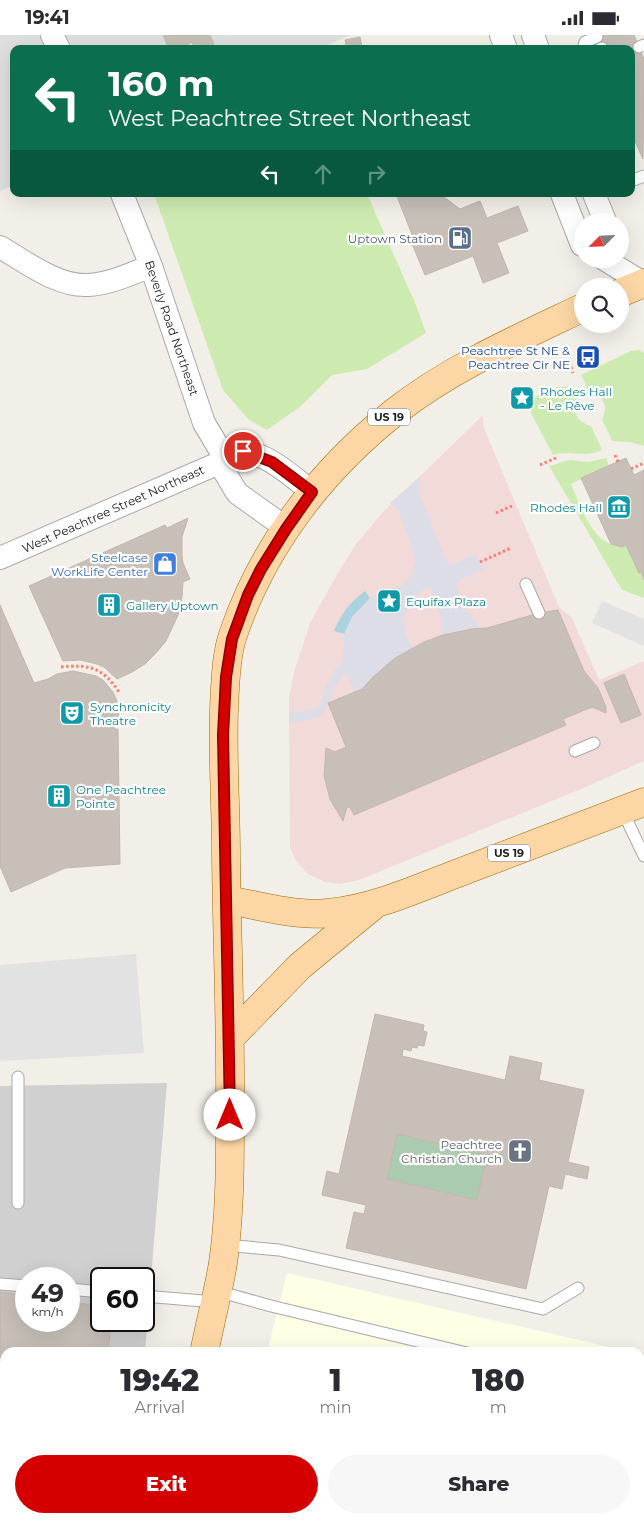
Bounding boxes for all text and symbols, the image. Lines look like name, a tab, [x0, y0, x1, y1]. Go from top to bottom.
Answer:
text: 19:41	[25, 6, 70, 29]
text: 160 m	[108, 62, 214, 105]
icon: left	[25, 65, 90, 130]
text: West Peachtree Street Northeast	[108, 105, 471, 132]
icon: left	[256, 160, 284, 188]
icon: ahead	[309, 160, 337, 188]
icon: right	[362, 160, 390, 188]
north arrow	[574, 213, 629, 267]
map controls	[574, 213, 629, 333]
fuel station icon: Uptown Station	[447, 225, 473, 251]
place label: Uptown Station	[348, 231, 442, 246]
street label: Beverly Road Northeast	[142, 258, 202, 398]
button: search	[574, 278, 629, 333]
place label: Peachtree St NE & Peachtree Cir NE	[461, 343, 570, 372]
bus stop icon: Peachtree St NE & Peachtree Cir NE	[575, 344, 601, 370]
place label: Rhodes Hall - Le Rêve	[540, 384, 612, 413]
place icon: Rhodes Hall - Le Rêve	[509, 385, 535, 411]
road number: US 19	[368, 409, 410, 426]
pin	[222, 430, 264, 472]
icon: arrive	[229, 437, 257, 465]
street label: West Peachtree Street Northeast	[20, 462, 207, 556]
museum icon: Rhodes Hall	[606, 494, 632, 520]
place label: Rhodes Hall	[530, 500, 602, 515]
place label: Steelcase WorkLife Center	[51, 550, 148, 579]
shop icon: Steelcase WorkLife Center	[152, 551, 178, 577]
place icon: Equifax Plaza	[376, 588, 402, 614]
building icon: Gallery Uptown	[96, 592, 122, 618]
place label: Equifax Plaza	[406, 594, 486, 609]
place label: Gallery Uptown	[126, 598, 219, 613]
place label: Synchronicity Theatre	[90, 699, 172, 728]
theatre icon: Synchronicity Theatre	[59, 700, 85, 726]
place label: One Peachtree Pointe	[76, 782, 166, 811]
building icon: One Peachtree Pointe	[46, 783, 72, 809]
road number: US 19	[488, 845, 530, 861]
position arrow	[203, 1088, 255, 1140]
place label: Peachtree Christian Church	[401, 1137, 502, 1166]
church icon: Peachtree Christian Church	[507, 1138, 533, 1164]
speed limit sign: 60	[90, 1267, 155, 1332]
text: 49	[31, 1278, 64, 1308]
text: km/h	[31, 1304, 64, 1319]
text: 19:42	[120, 1362, 199, 1399]
text: 1	[330, 1362, 342, 1399]
text: 180	[472, 1362, 525, 1399]
text: Arrival	[135, 1398, 185, 1417]
text: min	[320, 1398, 352, 1417]
text: m	[490, 1398, 507, 1417]
button: Exit	[15, 1455, 318, 1513]
button: Share	[328, 1455, 630, 1513]

